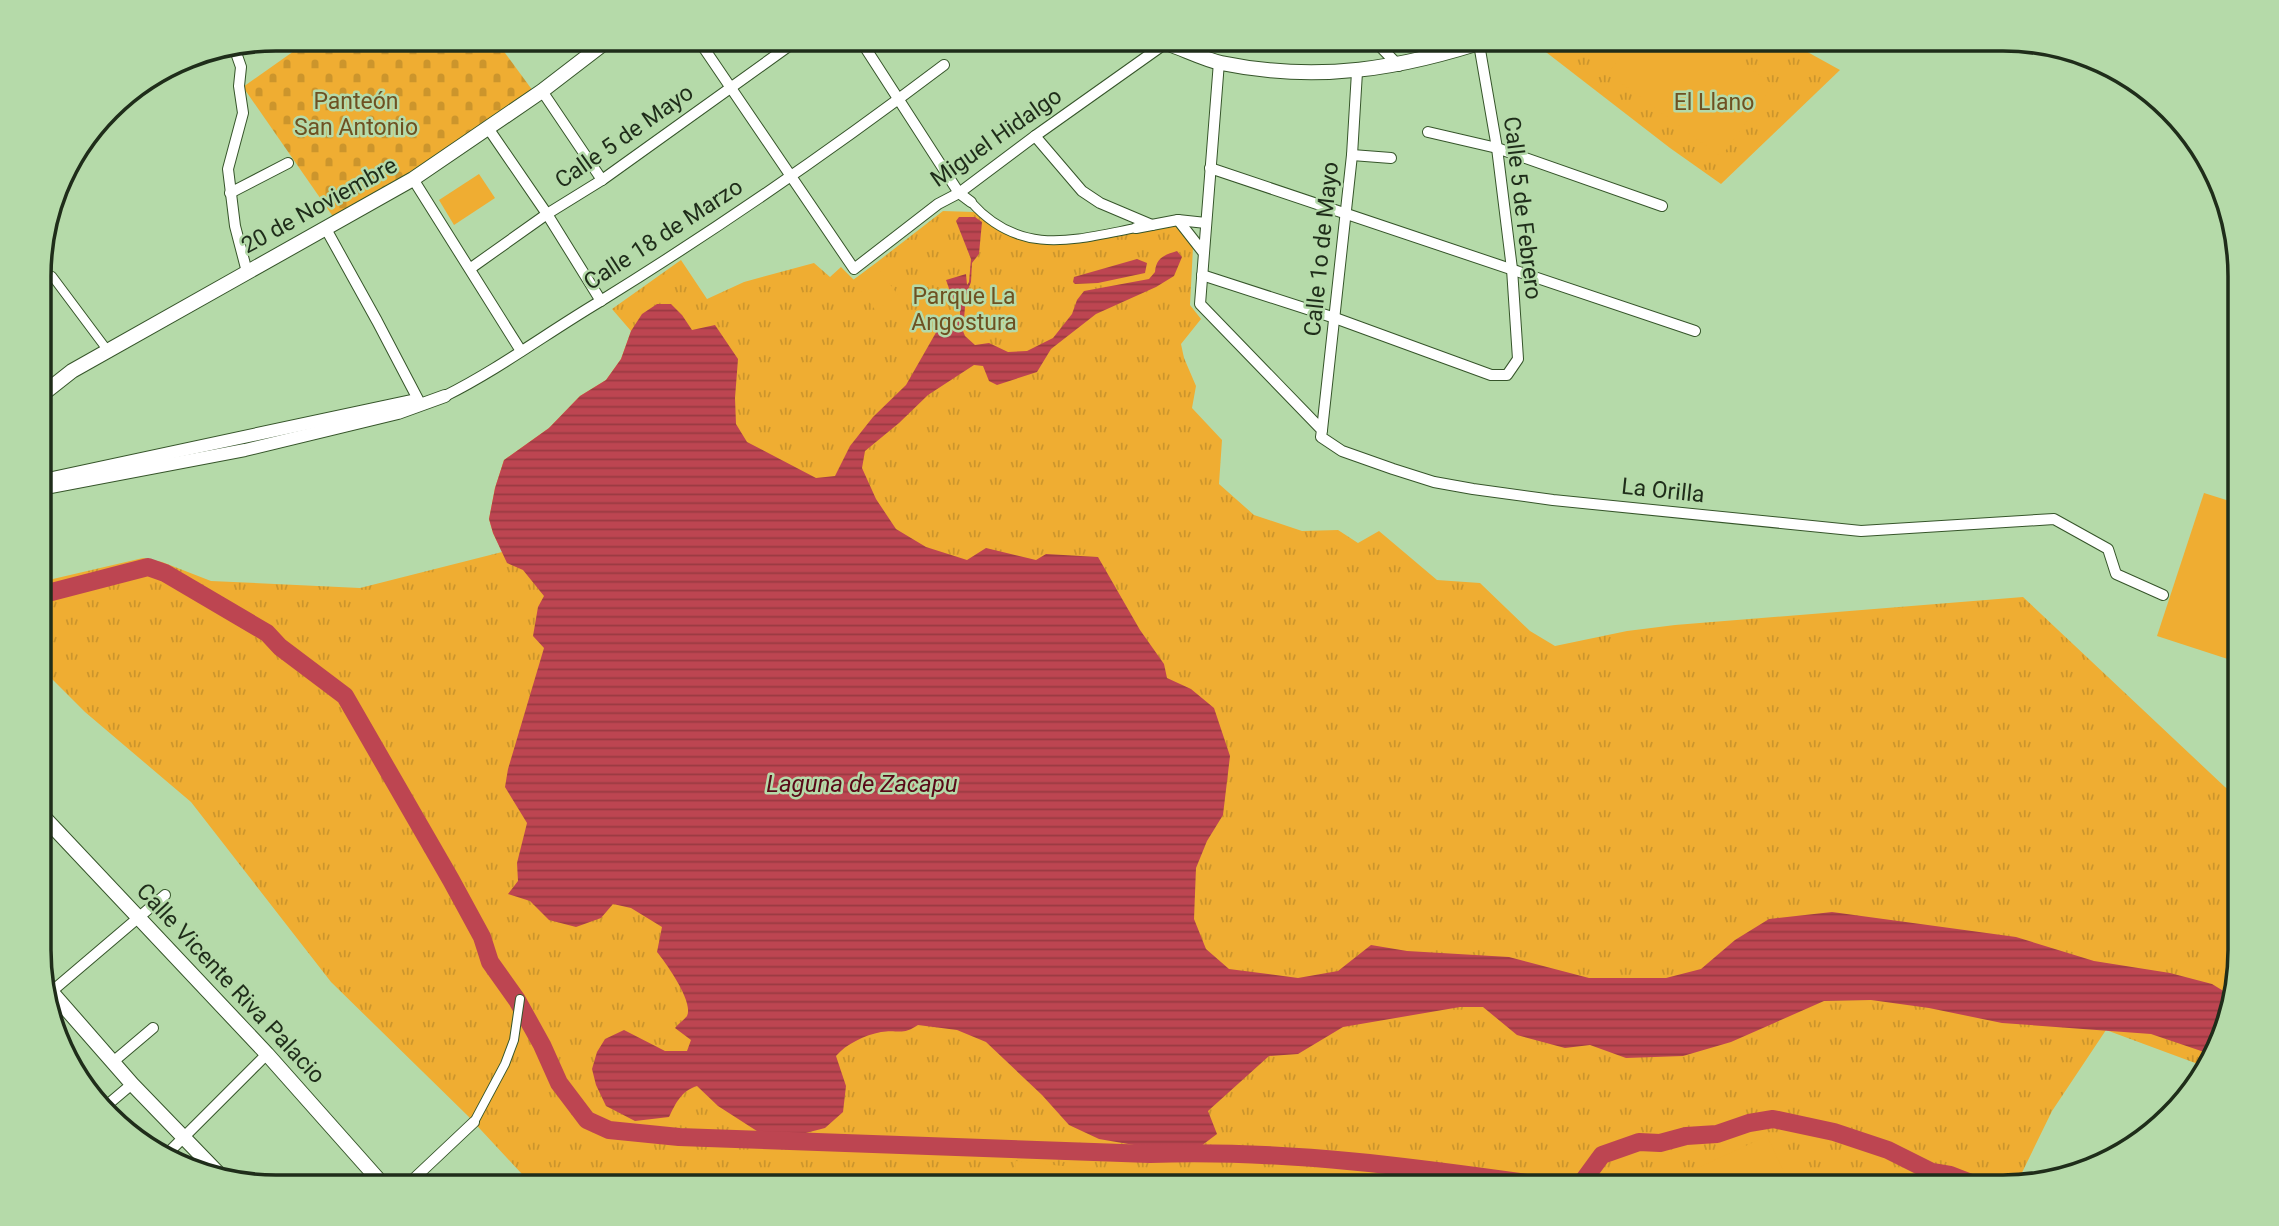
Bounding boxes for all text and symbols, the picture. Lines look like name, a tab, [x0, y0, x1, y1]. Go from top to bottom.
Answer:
street label: Calle 5 de Mayo	[550, 79, 699, 194]
street label: Miguel Hidalgo	[926, 82, 1067, 193]
park label: Panteón San Antonio	[294, 88, 418, 141]
park label: El Llano	[1674, 89, 1754, 116]
street label: Calle 5 de Febrero	[1498, 115, 1547, 301]
street label: 20 de Noviembre	[237, 152, 402, 259]
street label: Calle 1o de Mayo	[1299, 160, 1344, 338]
street label: Calle 18 de Marzo	[579, 173, 748, 296]
park label: Parque La Angostura	[911, 283, 1017, 336]
street label: La Orilla	[1620, 473, 1706, 508]
water label: Laguna de Zacapu	[766, 770, 958, 798]
street label: Calle Vicente Riva Palacio	[131, 878, 330, 1089]

